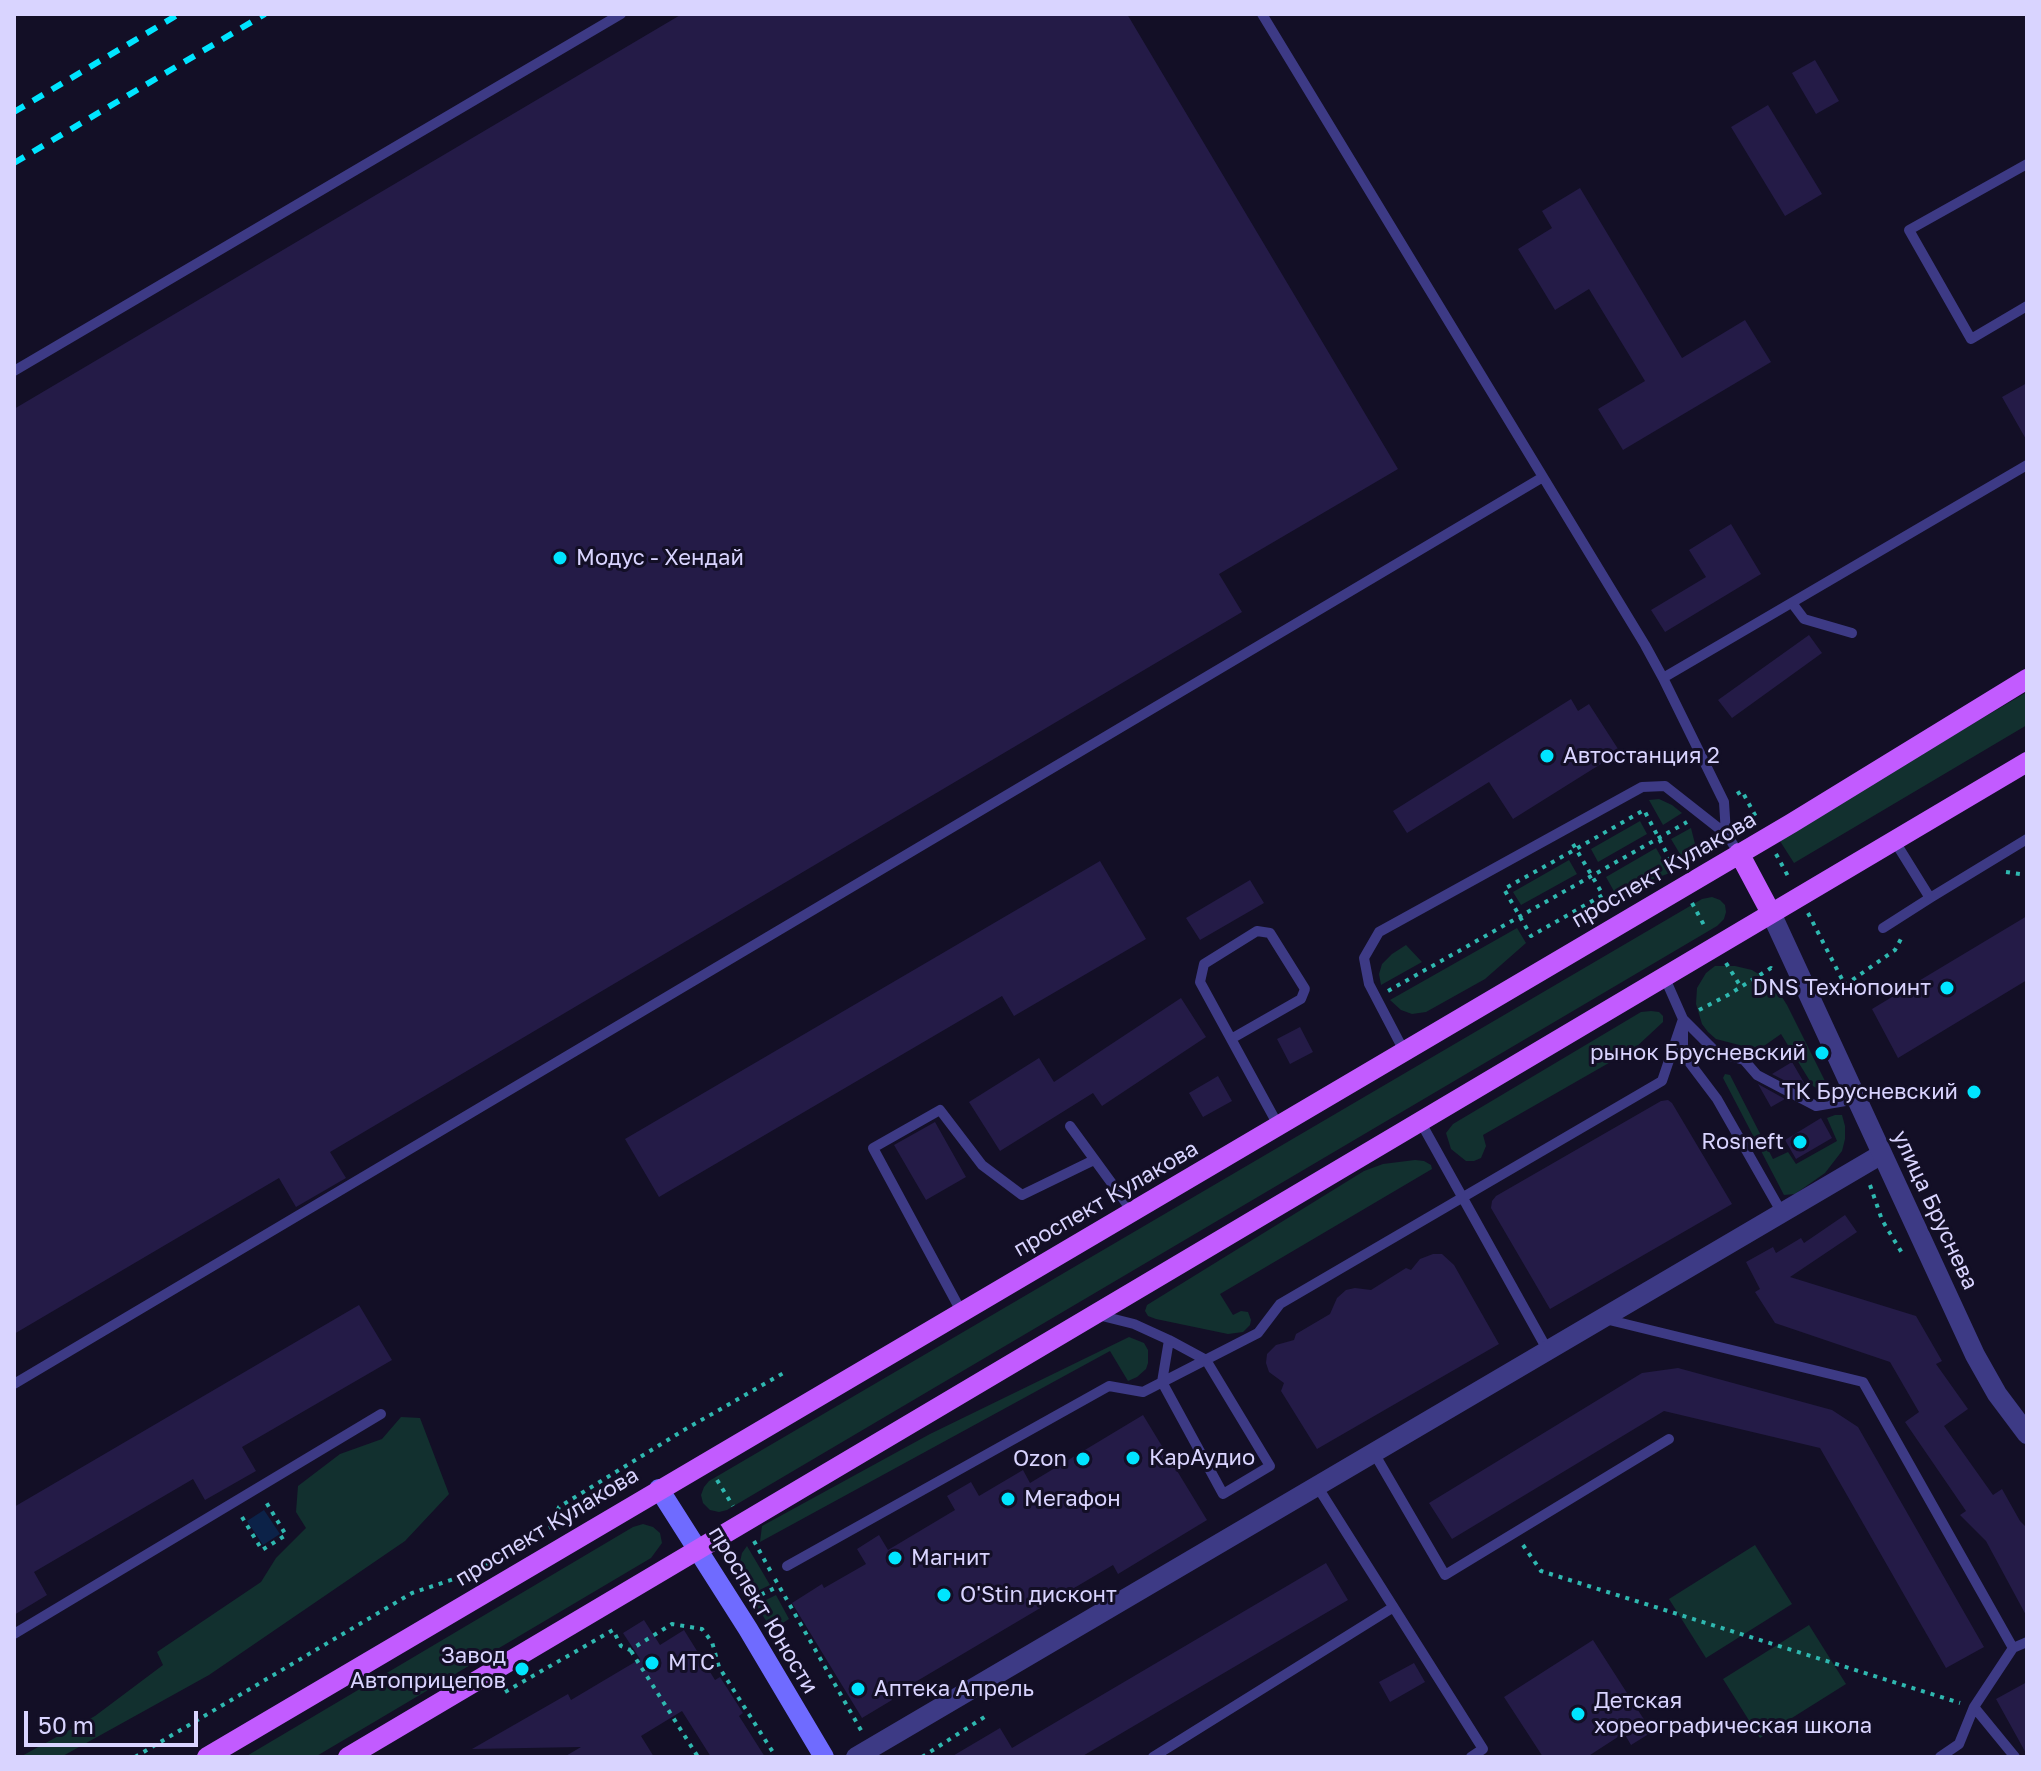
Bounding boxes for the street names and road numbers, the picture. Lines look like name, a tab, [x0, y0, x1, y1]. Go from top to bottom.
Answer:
street label: проспект Кулакова	[1567, 806, 1761, 934]
street label: улица Бруснева	[1887, 1126, 1983, 1294]
street label: проспект Кулакова	[1009, 1135, 1203, 1263]
street label: проспект Кулакова	[451, 1462, 643, 1592]
street label: проспект Юности	[703, 1522, 823, 1698]

